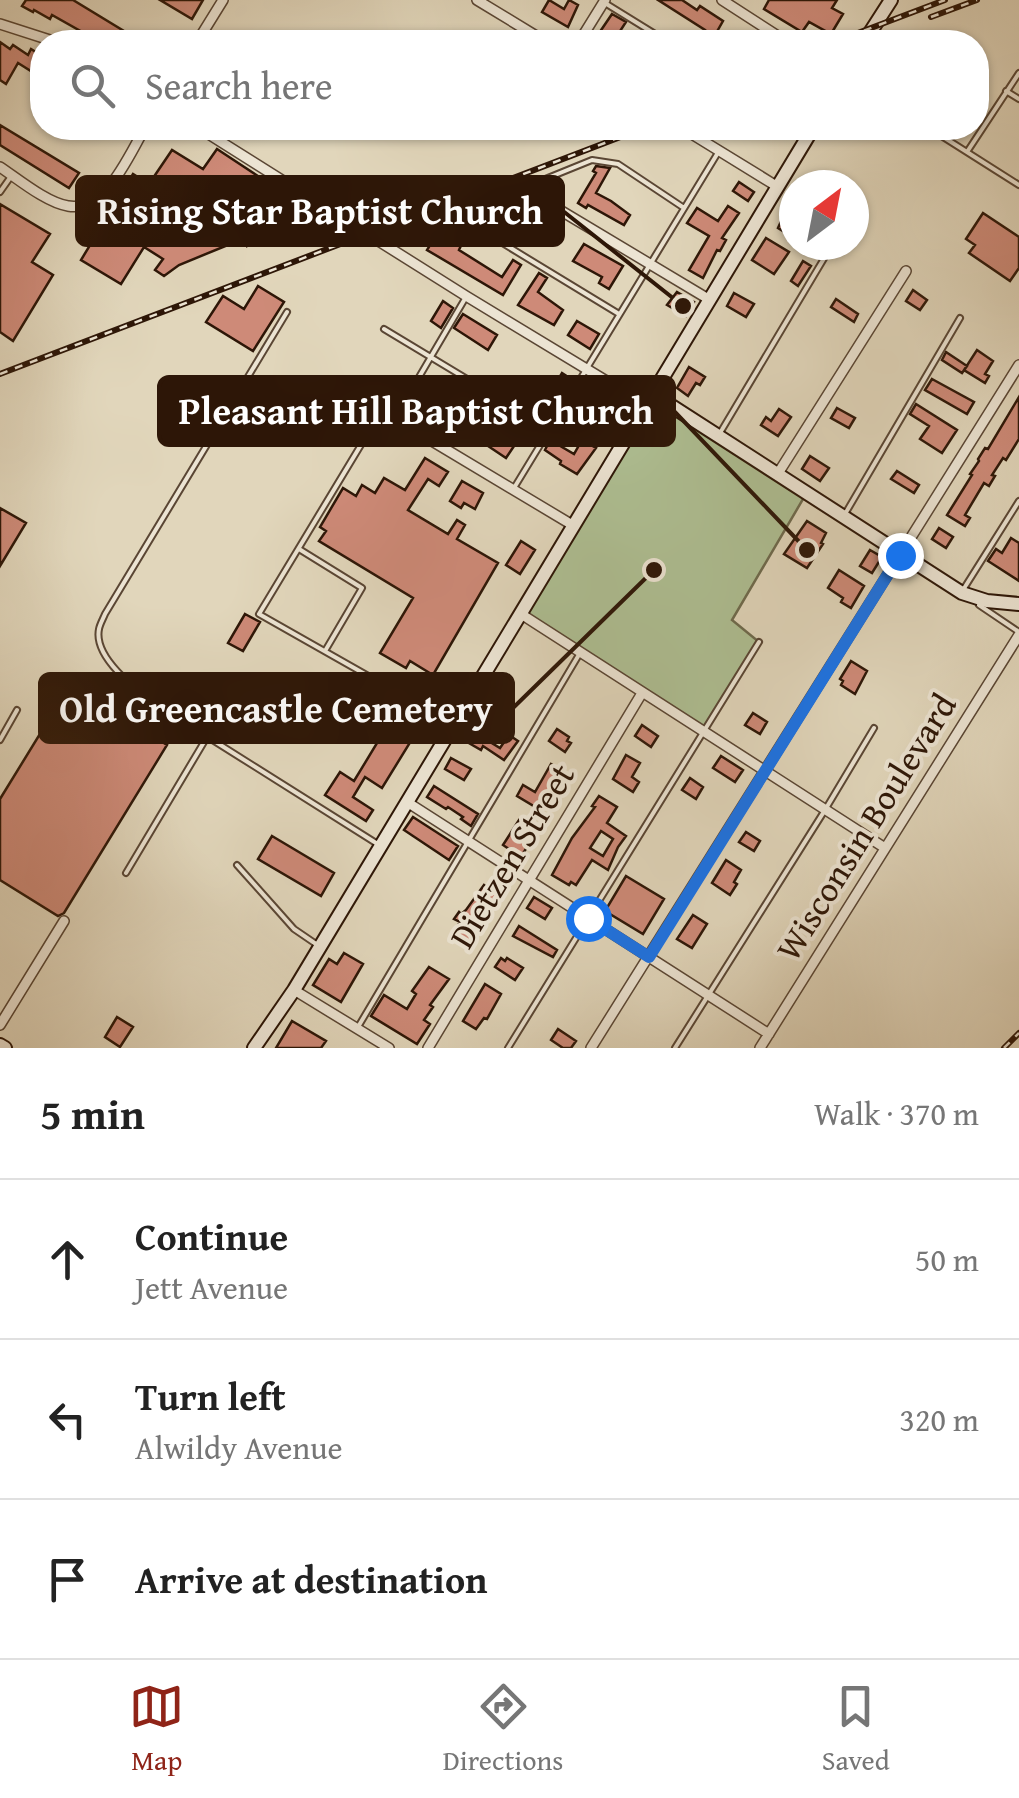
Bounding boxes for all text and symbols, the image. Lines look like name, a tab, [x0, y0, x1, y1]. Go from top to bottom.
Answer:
search box	[30, 30, 989, 140]
text: Search here	[145, 57, 333, 113]
icon: search	[65, 58, 120, 113]
north arrow	[779, 170, 869, 260]
callout: Rising Star Baptist Church	[77, 177, 563, 245]
text: Rising Star Baptist Church	[97, 182, 543, 238]
callout: Pleasant Hill Baptist Church	[159, 377, 674, 445]
text: Pleasant Hill Baptist Church	[179, 382, 654, 438]
route end	[878, 533, 924, 579]
callout: Old Greencastle Cemetery	[40, 674, 513, 742]
text: Old Greencastle Cemetery	[59, 680, 493, 736]
street label: Wisconsin Boulevard	[763, 683, 969, 970]
street label: Dietzen Street	[436, 754, 587, 958]
route start	[566, 896, 612, 942]
text: 5 min	[40, 1083, 145, 1144]
text: Walk · 370 m	[814, 1090, 979, 1137]
text: Continue	[135, 1208, 288, 1264]
icon: ahead	[40, 1232, 95, 1287]
text: 50 m	[915, 1236, 979, 1283]
text: Jett Avenue	[135, 1264, 288, 1311]
text: Turn left	[135, 1368, 286, 1424]
icon: left	[40, 1392, 95, 1447]
text: 320 m	[900, 1396, 979, 1443]
text: Alwildy Avenue	[135, 1424, 342, 1471]
text: Arrive at destination	[135, 1551, 488, 1607]
icon: arrive	[40, 1552, 95, 1607]
tab: Map	[129, 1679, 184, 1780]
tab: Directions	[443, 1679, 563, 1780]
tab: Saved	[822, 1679, 890, 1780]

